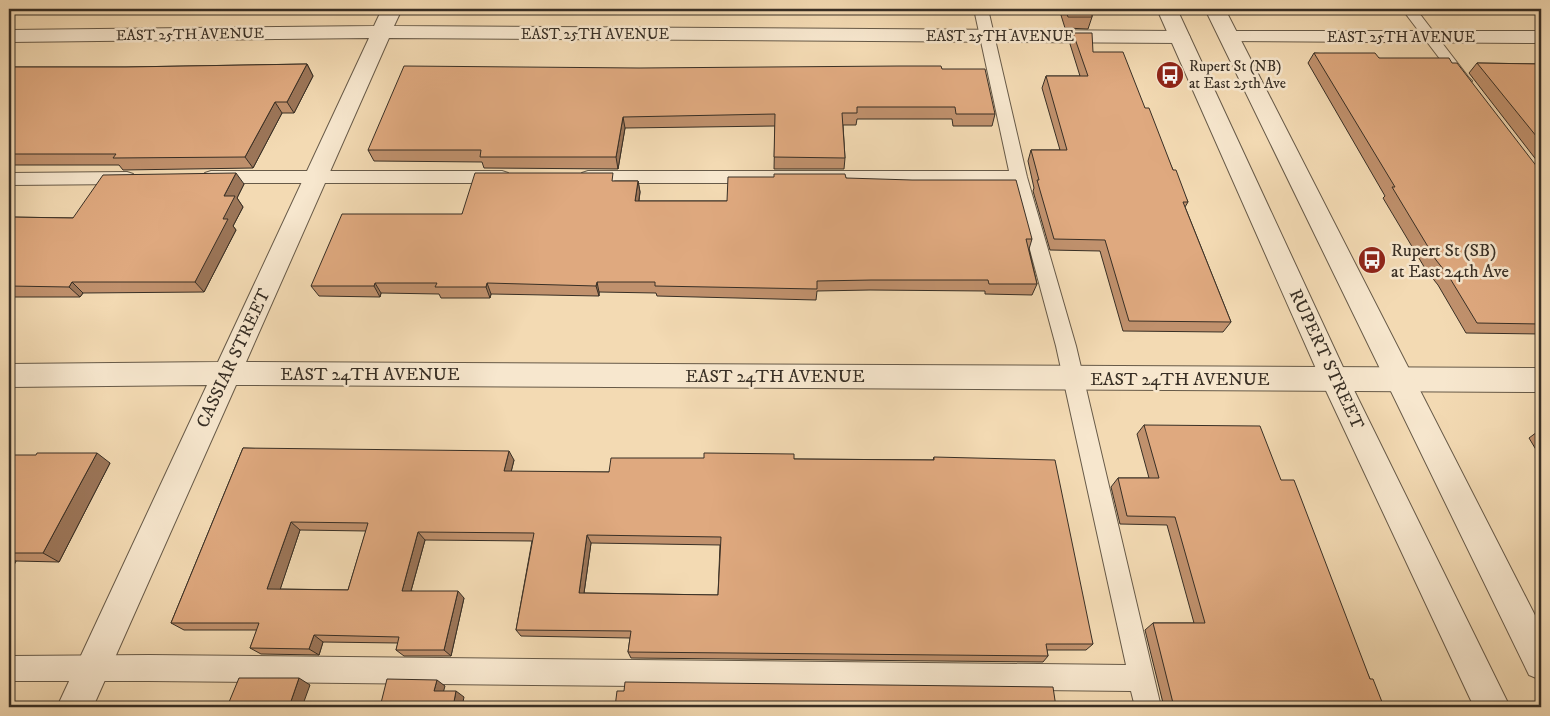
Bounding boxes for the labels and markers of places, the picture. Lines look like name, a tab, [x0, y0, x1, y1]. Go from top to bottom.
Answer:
place label: Rupert St (NB) at East 25th Ave	[1189, 57, 1286, 93]
bus stop icon: Rupert St (NB) at East 25th Ave	[1155, 60, 1185, 90]
place label: Rupert St (SB) at East 24th Ave	[1391, 240, 1509, 283]
bus stop icon: Rupert St (SB) at East 24th Ave	[1357, 245, 1387, 275]

